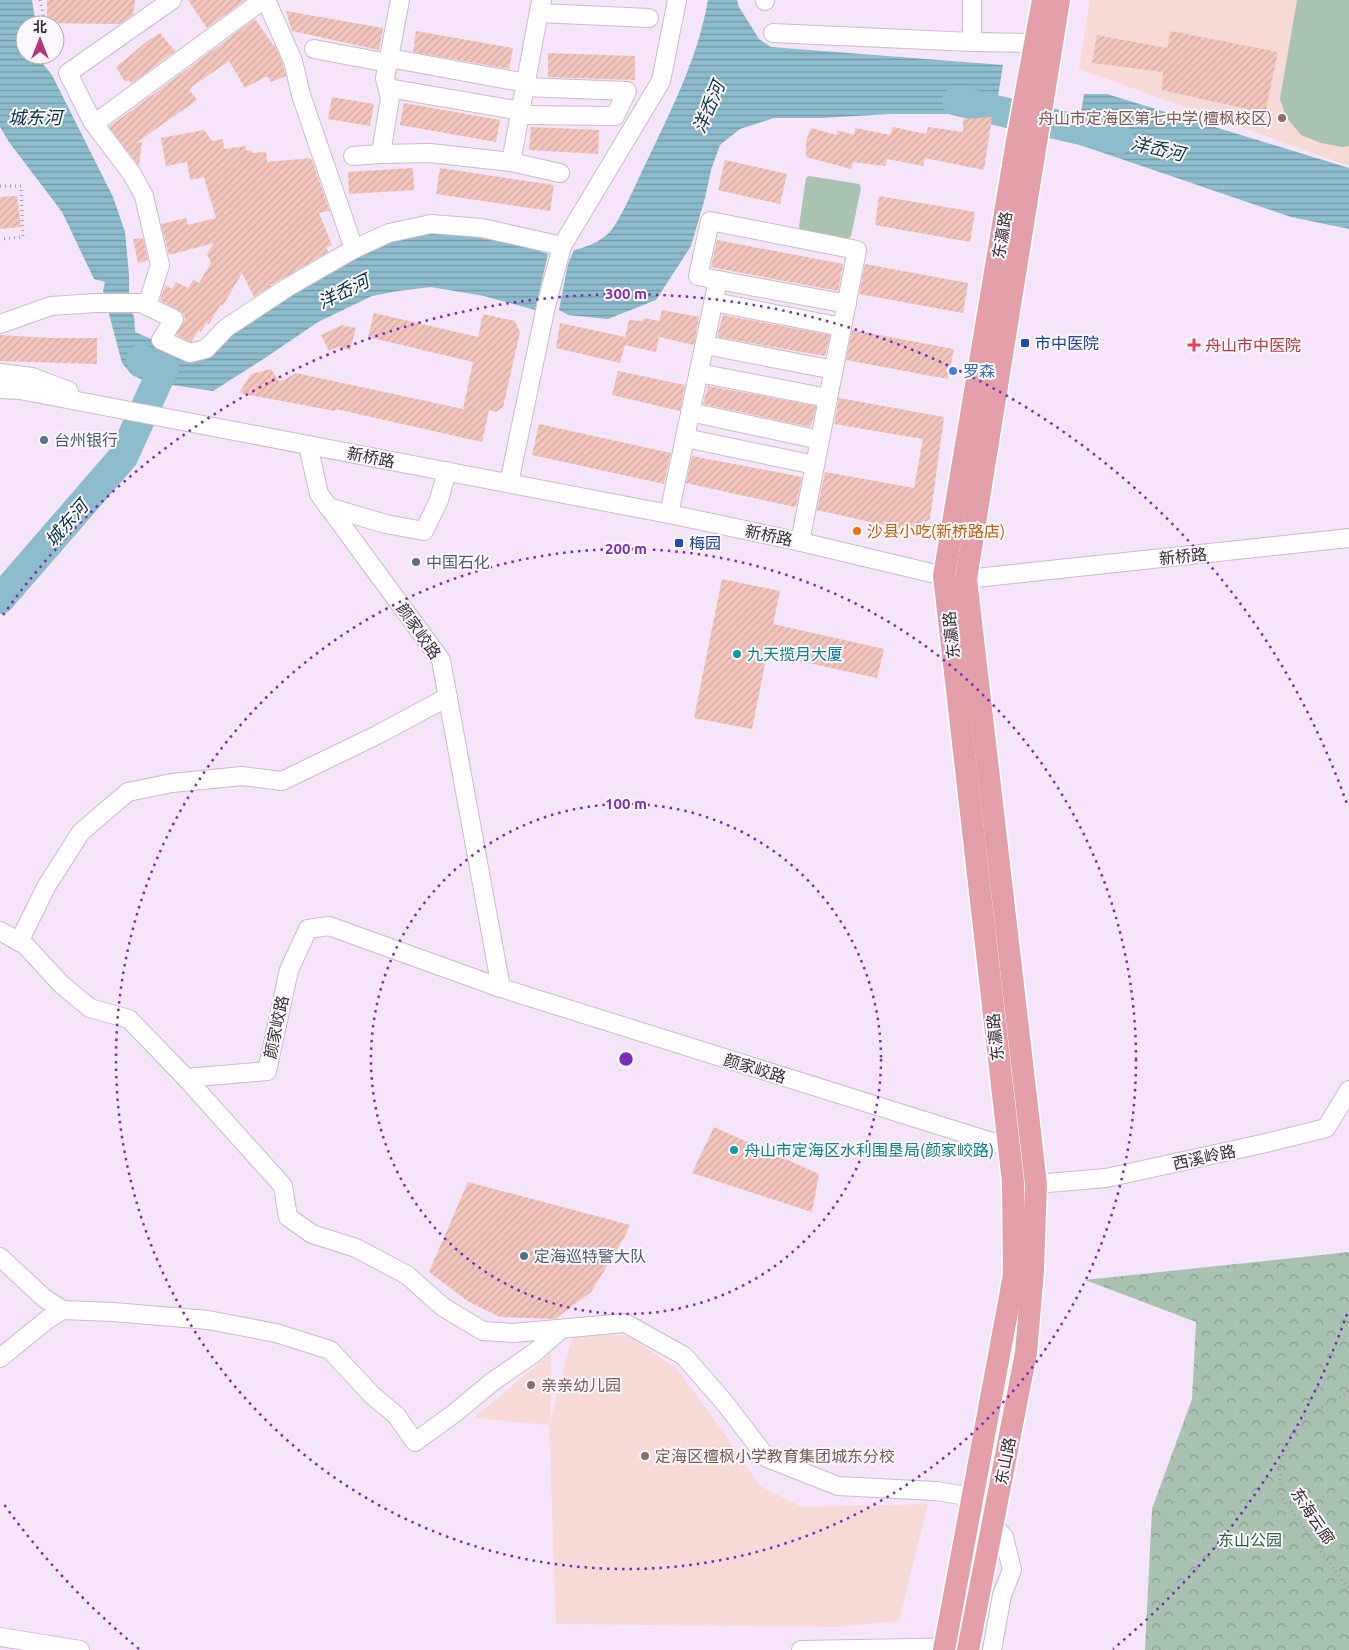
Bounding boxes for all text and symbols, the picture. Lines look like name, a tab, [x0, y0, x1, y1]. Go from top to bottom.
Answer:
north arrow	[15, 15, 65, 65]
text: 北	[33, 19, 47, 35]
water label: 洋岙河	[688, 75, 729, 136]
water label: 城东河	[8, 107, 65, 127]
place label: 舟山市定海区第七中学(檀枫校区)	[1038, 109, 1272, 128]
marker: 舟山市定海区第七中学(檀枫校区)	[1276, 112, 1288, 124]
water label: 洋岙河	[1129, 132, 1189, 164]
street label: 东瀛路	[989, 210, 1015, 260]
water label: 洋岙河	[314, 269, 374, 312]
text: 300 m	[605, 285, 647, 302]
place label: 市中医院	[1035, 334, 1099, 352]
place label: 舟山市中医院	[1205, 336, 1301, 354]
marker: 市中医院	[1019, 337, 1031, 349]
marker: 舟山市中医院	[1187, 338, 1201, 352]
place label: 罗森	[963, 362, 995, 380]
marker: 罗森	[947, 365, 959, 377]
place label: 台州银行	[54, 431, 118, 449]
marker: 台州银行	[38, 434, 50, 446]
street label: 新桥路	[346, 444, 396, 470]
water label: 城东河	[41, 494, 93, 550]
street label: 新桥路	[744, 521, 794, 549]
place label: 沙县小吃(新桥路店)	[867, 522, 1005, 541]
marker: 沙县小吃(新桥路店)	[851, 525, 863, 537]
place label: 梅园	[689, 534, 721, 552]
marker: 梅园	[673, 537, 685, 549]
text: 200 m	[605, 540, 647, 557]
street label: 新桥路	[1158, 545, 1208, 567]
place label: 中国石化	[426, 553, 490, 571]
marker: 中国石化	[410, 556, 422, 568]
street label: 颜家峧路	[393, 600, 445, 662]
street label: 东瀛路	[940, 610, 962, 660]
place label: 九天揽月大厦	[747, 645, 843, 663]
marker: 九天揽月大厦	[731, 648, 743, 660]
text: 100 m	[605, 795, 647, 812]
street label: 颜家峧路	[261, 994, 291, 1060]
street label: 东瀛路	[984, 1012, 1006, 1062]
centre of rings	[617, 1050, 635, 1068]
street label: 颜家峧路	[722, 1050, 788, 1086]
place label: 舟山市定海区水利围垦局(颜家峧路)	[744, 1141, 994, 1160]
street label: 西溪岭路	[1171, 1142, 1237, 1172]
marker: 舟山市定海区水利围垦局(颜家峧路)	[728, 1144, 740, 1156]
place label: 定海巡特警大队	[534, 1247, 646, 1265]
marker: 定海巡特警大队	[518, 1250, 530, 1262]
place label: 亲亲幼儿园	[541, 1376, 621, 1394]
marker: 亲亲幼儿园	[525, 1379, 537, 1391]
street label: 东山路	[992, 1436, 1018, 1486]
place label: 定海区檀枫小学教育集团城东分校	[655, 1447, 895, 1465]
marker: 定海区檀枫小学教育集团城东分校	[639, 1450, 651, 1462]
street label: 东海云廊	[1288, 1484, 1338, 1548]
park label: 东山公园	[1218, 1531, 1282, 1549]

